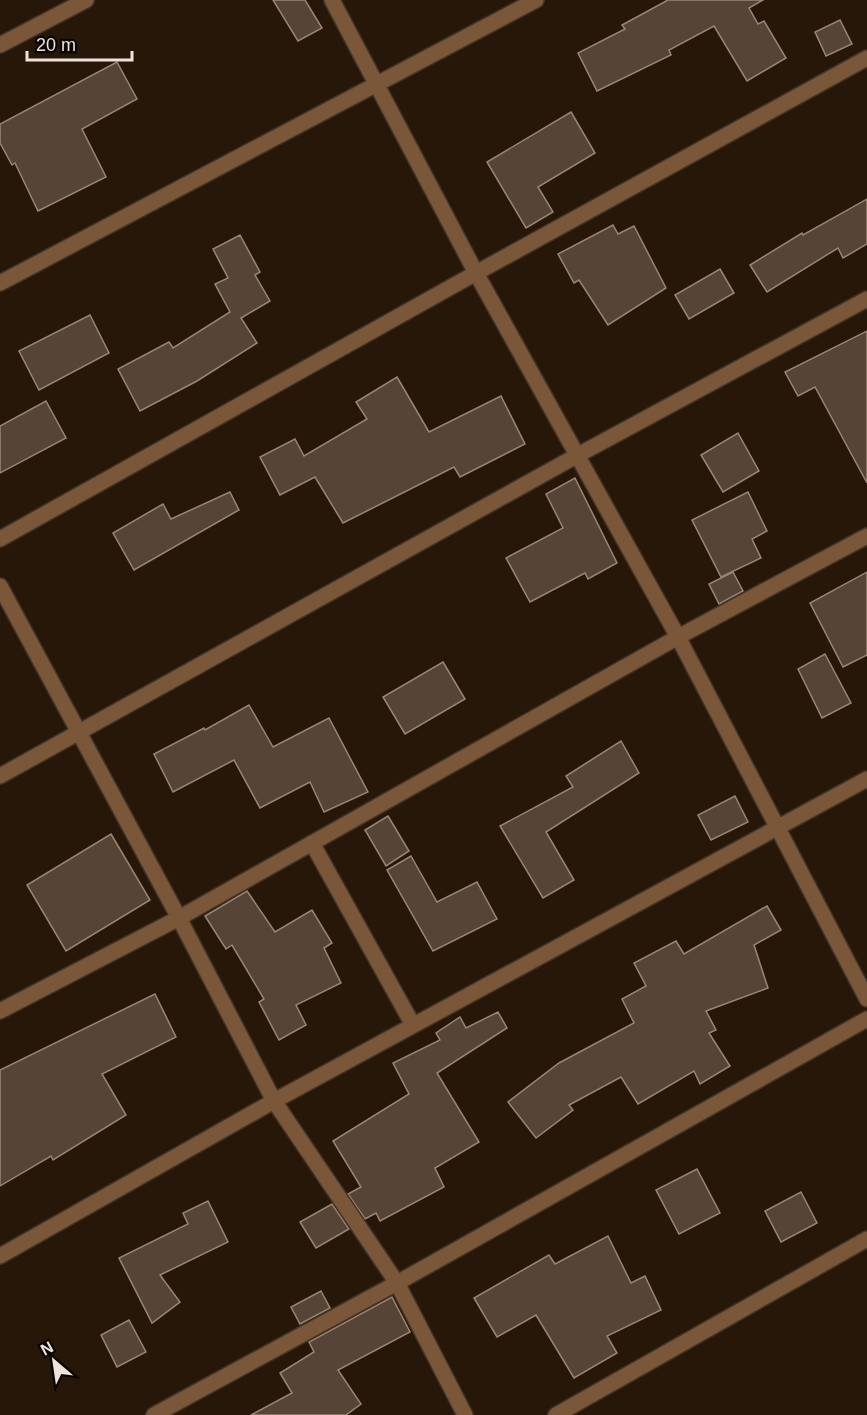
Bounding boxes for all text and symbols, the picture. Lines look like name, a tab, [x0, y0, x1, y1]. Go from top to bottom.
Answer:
scale bar	[27, 24, 132, 62]
text: 20 m	[36, 35, 76, 55]
north arrow	[24, 1331, 84, 1391]
text: N	[38, 1338, 56, 1359]

